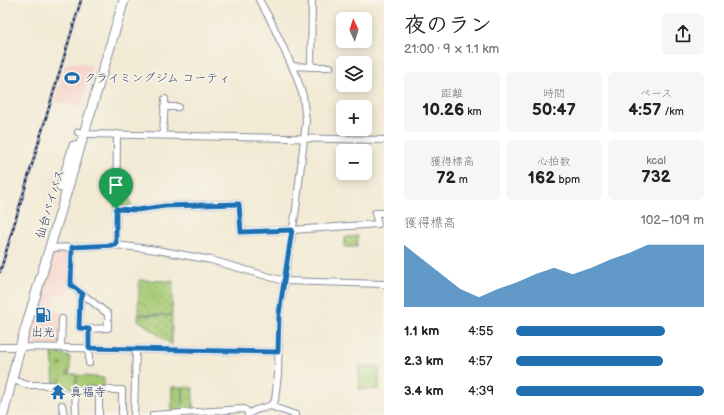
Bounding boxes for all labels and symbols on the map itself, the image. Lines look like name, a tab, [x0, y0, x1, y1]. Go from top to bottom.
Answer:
north arrow	[336, 12, 372, 48]
sports icon: クライミングジム コーティ	[63, 69, 81, 87]
place label: クライミングジム コーティ	[84, 71, 230, 86]
street label: 仙台バイパス	[33, 168, 68, 241]
pin	[99, 168, 133, 209]
fuel station icon: 出光	[34, 306, 52, 324]
place label: 出光	[31, 325, 55, 340]
temple icon: 真福寺	[49, 383, 67, 401]
place label: 真福寺	[70, 385, 106, 400]

